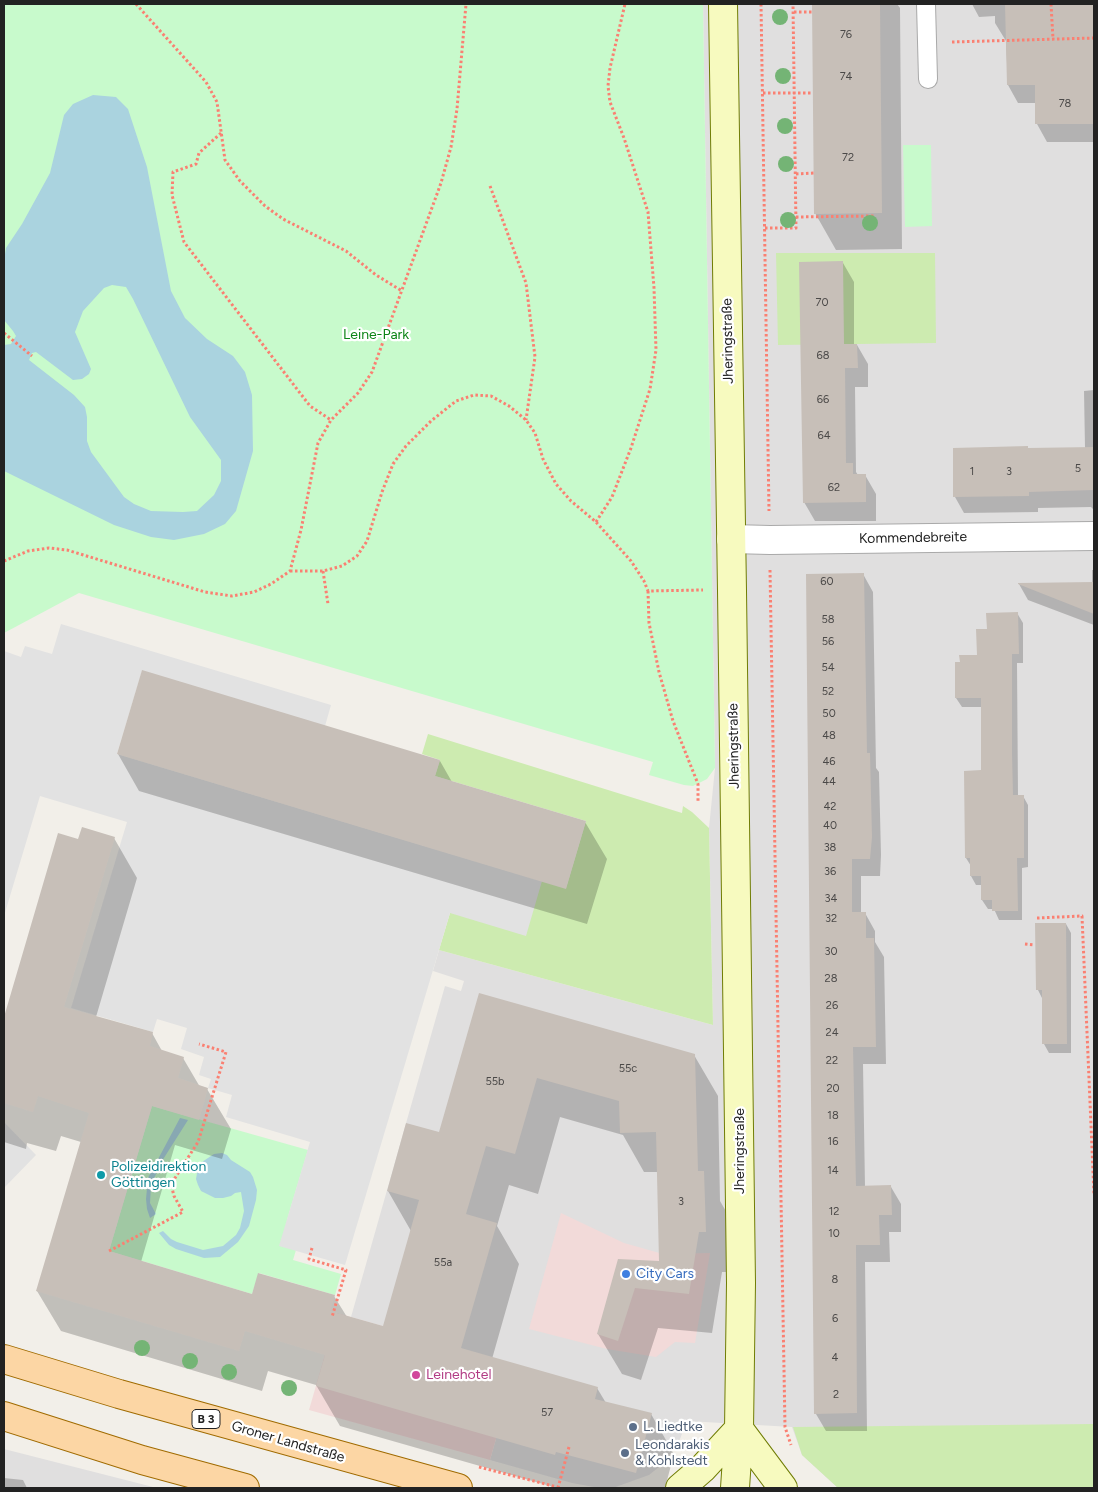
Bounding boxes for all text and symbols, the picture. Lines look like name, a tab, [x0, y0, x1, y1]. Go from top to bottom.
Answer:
house number: 76	[840, 28, 852, 42]
house number: 74	[840, 70, 852, 84]
house number: 78	[1059, 97, 1071, 111]
house number: 72	[842, 151, 854, 165]
house number: 70	[816, 296, 828, 310]
street label: Jheringstraße	[719, 298, 737, 384]
park label: Leine-Park	[343, 327, 409, 343]
house number: 68	[817, 349, 829, 363]
house number: 66	[817, 393, 829, 407]
house number: 64	[817, 429, 831, 443]
house number: 5	[1075, 462, 1081, 476]
house number: 1	[970, 465, 974, 479]
house number: 3	[1006, 465, 1012, 479]
house number: 62	[828, 481, 840, 495]
street label: Kommendebreite	[859, 529, 967, 547]
house number: 60	[820, 575, 834, 589]
house number: 58	[821, 613, 835, 627]
house number: 56	[822, 635, 834, 649]
house number: 54	[821, 661, 835, 675]
house number: 52	[822, 685, 834, 699]
street label: Jheringstraße	[725, 703, 743, 789]
house number: 50	[822, 707, 836, 721]
house number: 48	[822, 729, 836, 743]
house number: 46	[822, 755, 836, 769]
house number: 44	[822, 775, 836, 789]
house number: 42	[824, 800, 836, 814]
house number: 40	[823, 819, 837, 833]
house number: 38	[824, 841, 836, 855]
house number: 36	[824, 865, 836, 879]
house number: 34	[825, 892, 837, 906]
house number: 32	[825, 912, 837, 926]
house number: 30	[824, 945, 838, 959]
house number: 28	[825, 972, 837, 986]
house number: 26	[826, 999, 838, 1013]
house number: 24	[826, 1026, 838, 1040]
house number: 22	[826, 1054, 838, 1068]
house number: 55c	[619, 1062, 637, 1076]
house number: 55b	[485, 1075, 505, 1089]
house number: 20	[826, 1082, 840, 1096]
street label: Jheringstraße	[732, 1108, 748, 1194]
house number: 18	[827, 1109, 839, 1123]
house number: 16	[828, 1135, 838, 1149]
place label: Polizeidirektion Göttingen	[111, 1159, 206, 1192]
house number: 14	[827, 1164, 839, 1178]
marker: Polizeidirektion Göttingen	[95, 1169, 107, 1181]
house number: 3	[678, 1195, 684, 1209]
house number: 12	[829, 1205, 839, 1219]
house number: 10	[828, 1227, 840, 1241]
house number: 55a	[434, 1256, 452, 1270]
place label: City Cars	[636, 1266, 694, 1282]
marker: City Cars	[620, 1268, 632, 1280]
house number: 8	[832, 1273, 838, 1287]
house number: 6	[832, 1312, 838, 1326]
house number: 4	[832, 1351, 838, 1365]
place label: Leinehotel	[426, 1367, 492, 1383]
marker: Leinehotel	[410, 1369, 422, 1381]
house number: 2	[833, 1388, 839, 1402]
house number: 57	[541, 1406, 553, 1420]
road number: B 3	[192, 1410, 220, 1428]
street label: Groner Landstraße	[230, 1418, 346, 1466]
place label: L. Liedtke	[643, 1419, 703, 1435]
marker: L. Liedtke	[627, 1421, 639, 1433]
place label: Leondarakis & Kohlstedt	[635, 1437, 710, 1470]
marker: Leondarakis & Kohlstedt	[619, 1447, 631, 1459]

